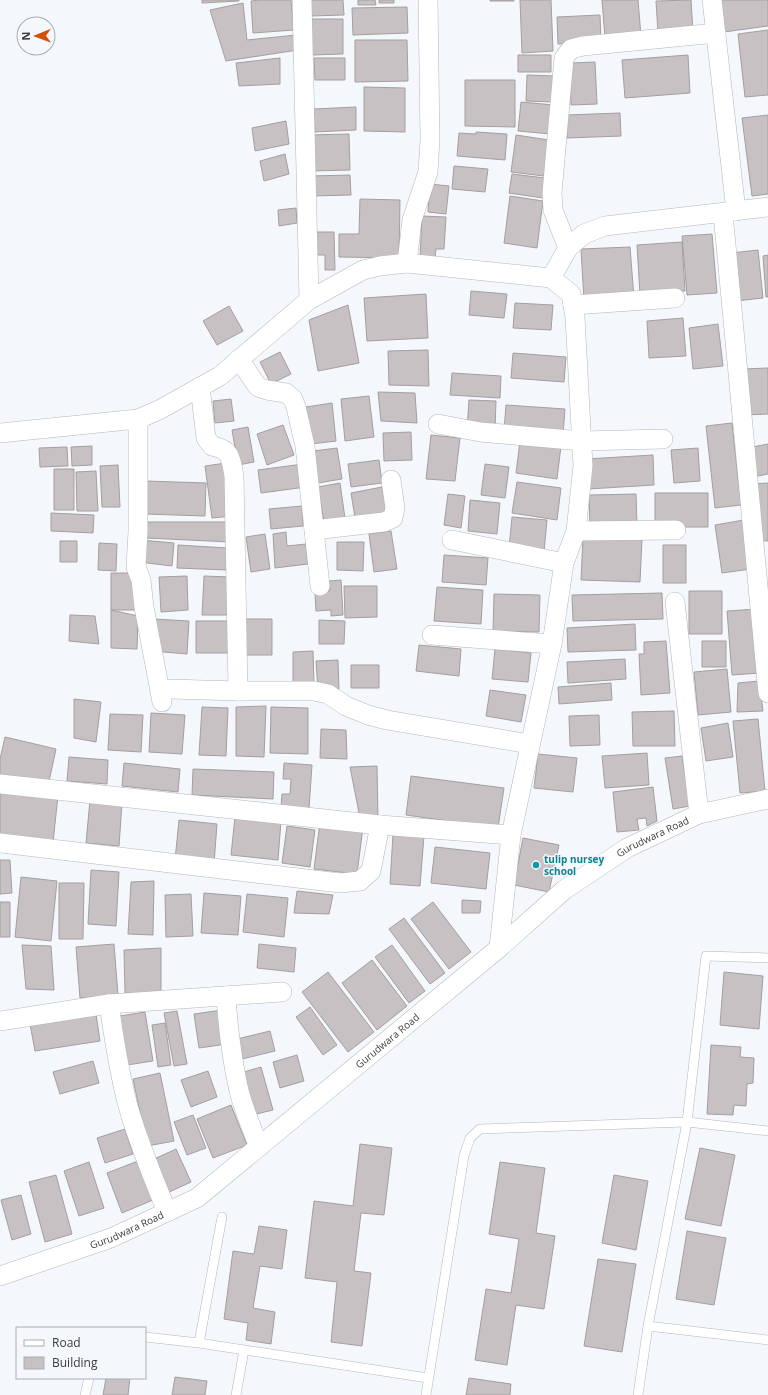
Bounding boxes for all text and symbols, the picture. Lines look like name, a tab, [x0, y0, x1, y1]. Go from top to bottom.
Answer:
north arrow	[16, 16, 56, 56]
text: N	[18, 32, 33, 41]
street label: Gurudwara Road	[613, 813, 691, 860]
place label: tulip nursey school	[544, 852, 605, 878]
marker: tulip nursey school	[531, 860, 541, 870]
street label: Gurudwara Road	[352, 1010, 422, 1071]
street label: Gurudwara Road	[88, 1207, 166, 1252]
legend	[16, 1327, 146, 1379]
text: Road	[52, 1334, 81, 1351]
text: Building	[52, 1354, 98, 1371]

